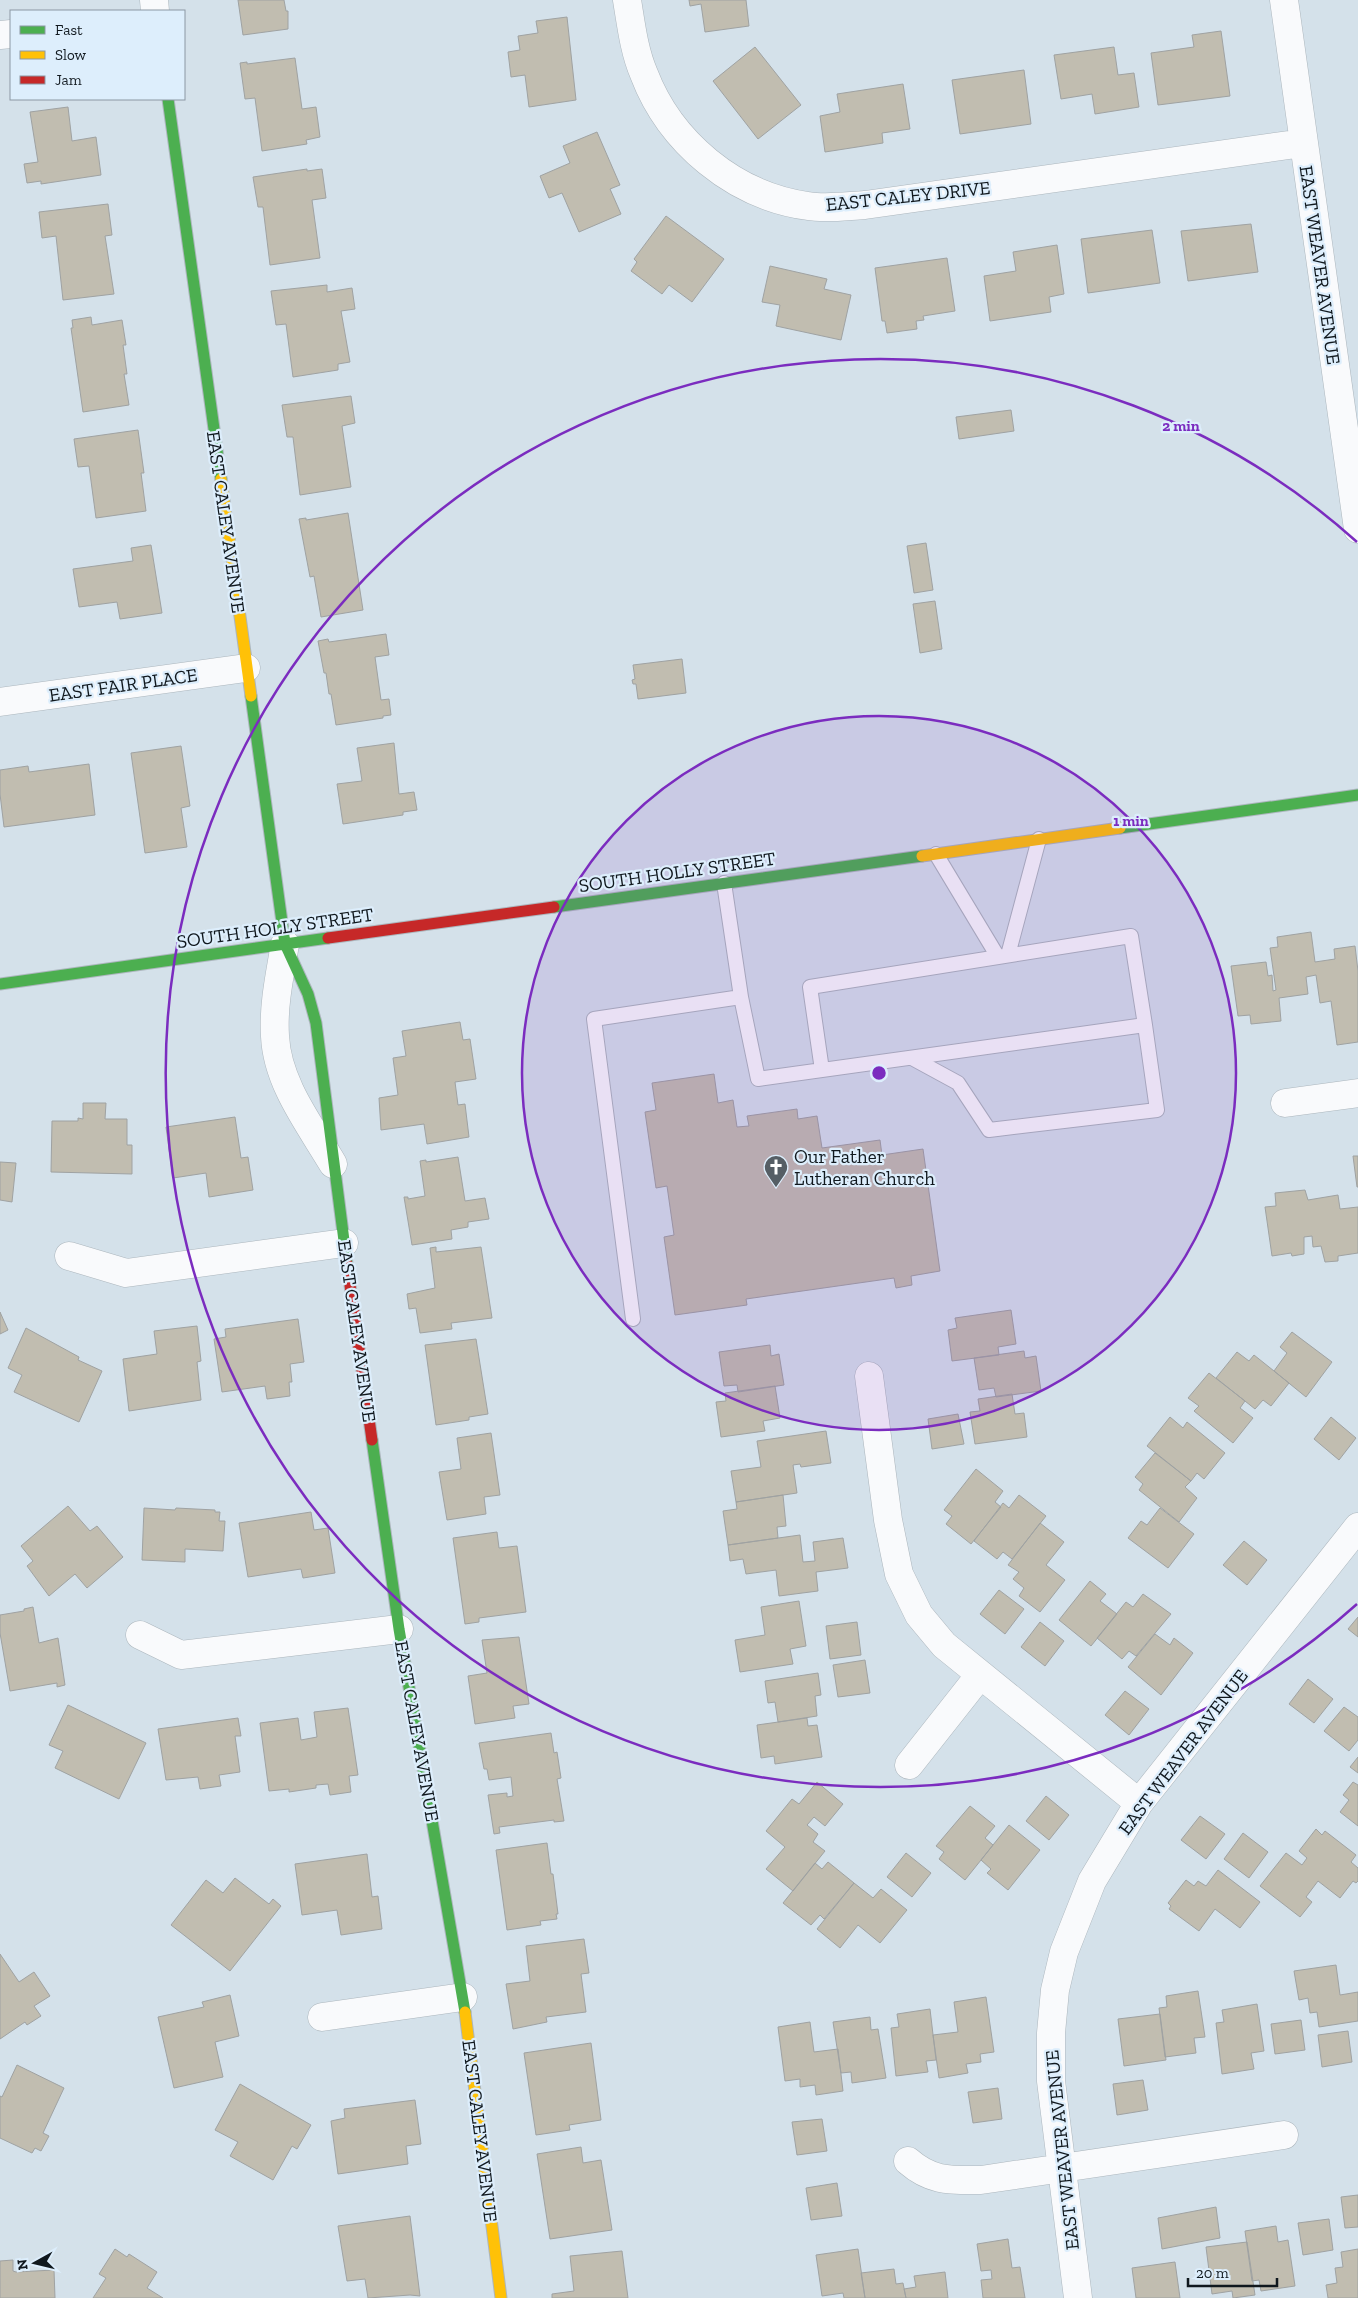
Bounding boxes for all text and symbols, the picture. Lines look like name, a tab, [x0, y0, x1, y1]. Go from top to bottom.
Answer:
legend	[10, 10, 185, 100]
text: Fast	[55, 21, 83, 39]
text: Slow	[55, 46, 87, 64]
text: Jam	[55, 71, 82, 89]
street label: EAST WEAVER AVENUE	[1295, 164, 1345, 366]
street label: EAST CALEY DRIVE	[825, 176, 991, 216]
text: 2 min	[1162, 417, 1200, 435]
street label: EAST CALEY AVENUE	[202, 429, 250, 615]
street label: EAST FAIR PLACE	[47, 663, 199, 707]
text: 1 min	[1113, 812, 1149, 830]
street label: SOUTH HOLLY STREET	[577, 847, 777, 897]
street label: SOUTH HOLLY STREET	[175, 903, 375, 953]
centre of rings	[870, 1064, 888, 1082]
place label: Our Father Lutheran Church	[794, 1145, 935, 1190]
church icon: Our Father Lutheran Church	[763, 1154, 789, 1188]
street label: EAST CALEY AVENUE	[333, 1238, 381, 1424]
street label: EAST CALEY AVENUE	[390, 1639, 444, 1823]
street label: EAST WEAVER AVENUE	[1113, 1665, 1253, 1839]
street label: EAST CALEY AVENUE	[457, 2038, 503, 2224]
street label: EAST WEAVER AVENUE	[1040, 2049, 1084, 2251]
north arrow	[10, 2238, 60, 2288]
scale bar	[1188, 2256, 1277, 2288]
text: N	[13, 2258, 32, 2271]
text: 20 m	[1196, 2264, 1229, 2282]

